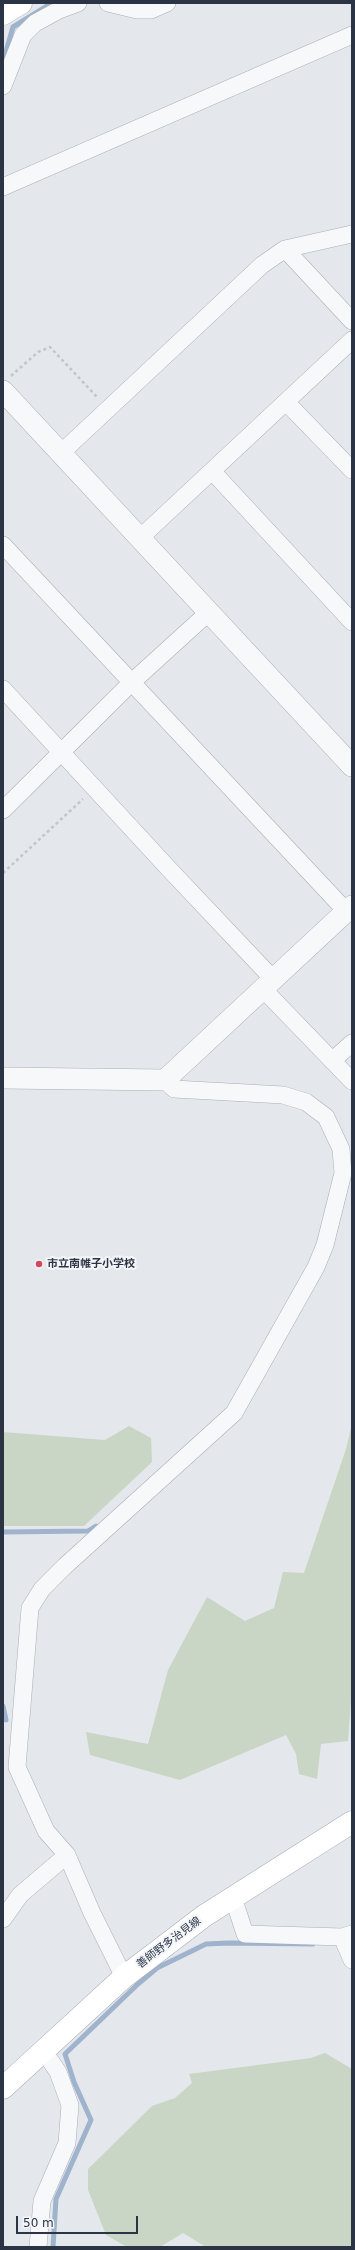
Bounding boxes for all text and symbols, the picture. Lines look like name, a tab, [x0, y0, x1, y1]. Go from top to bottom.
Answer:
place label: 市立南帷子小学校	[47, 1257, 135, 1271]
marker: 市立南帷子小学校	[34, 1259, 44, 1269]
street label: 善師野多治見線	[134, 1915, 204, 1971]
scale bar	[18, 2208, 140, 2234]
text: 50 m	[23, 2216, 54, 2230]

